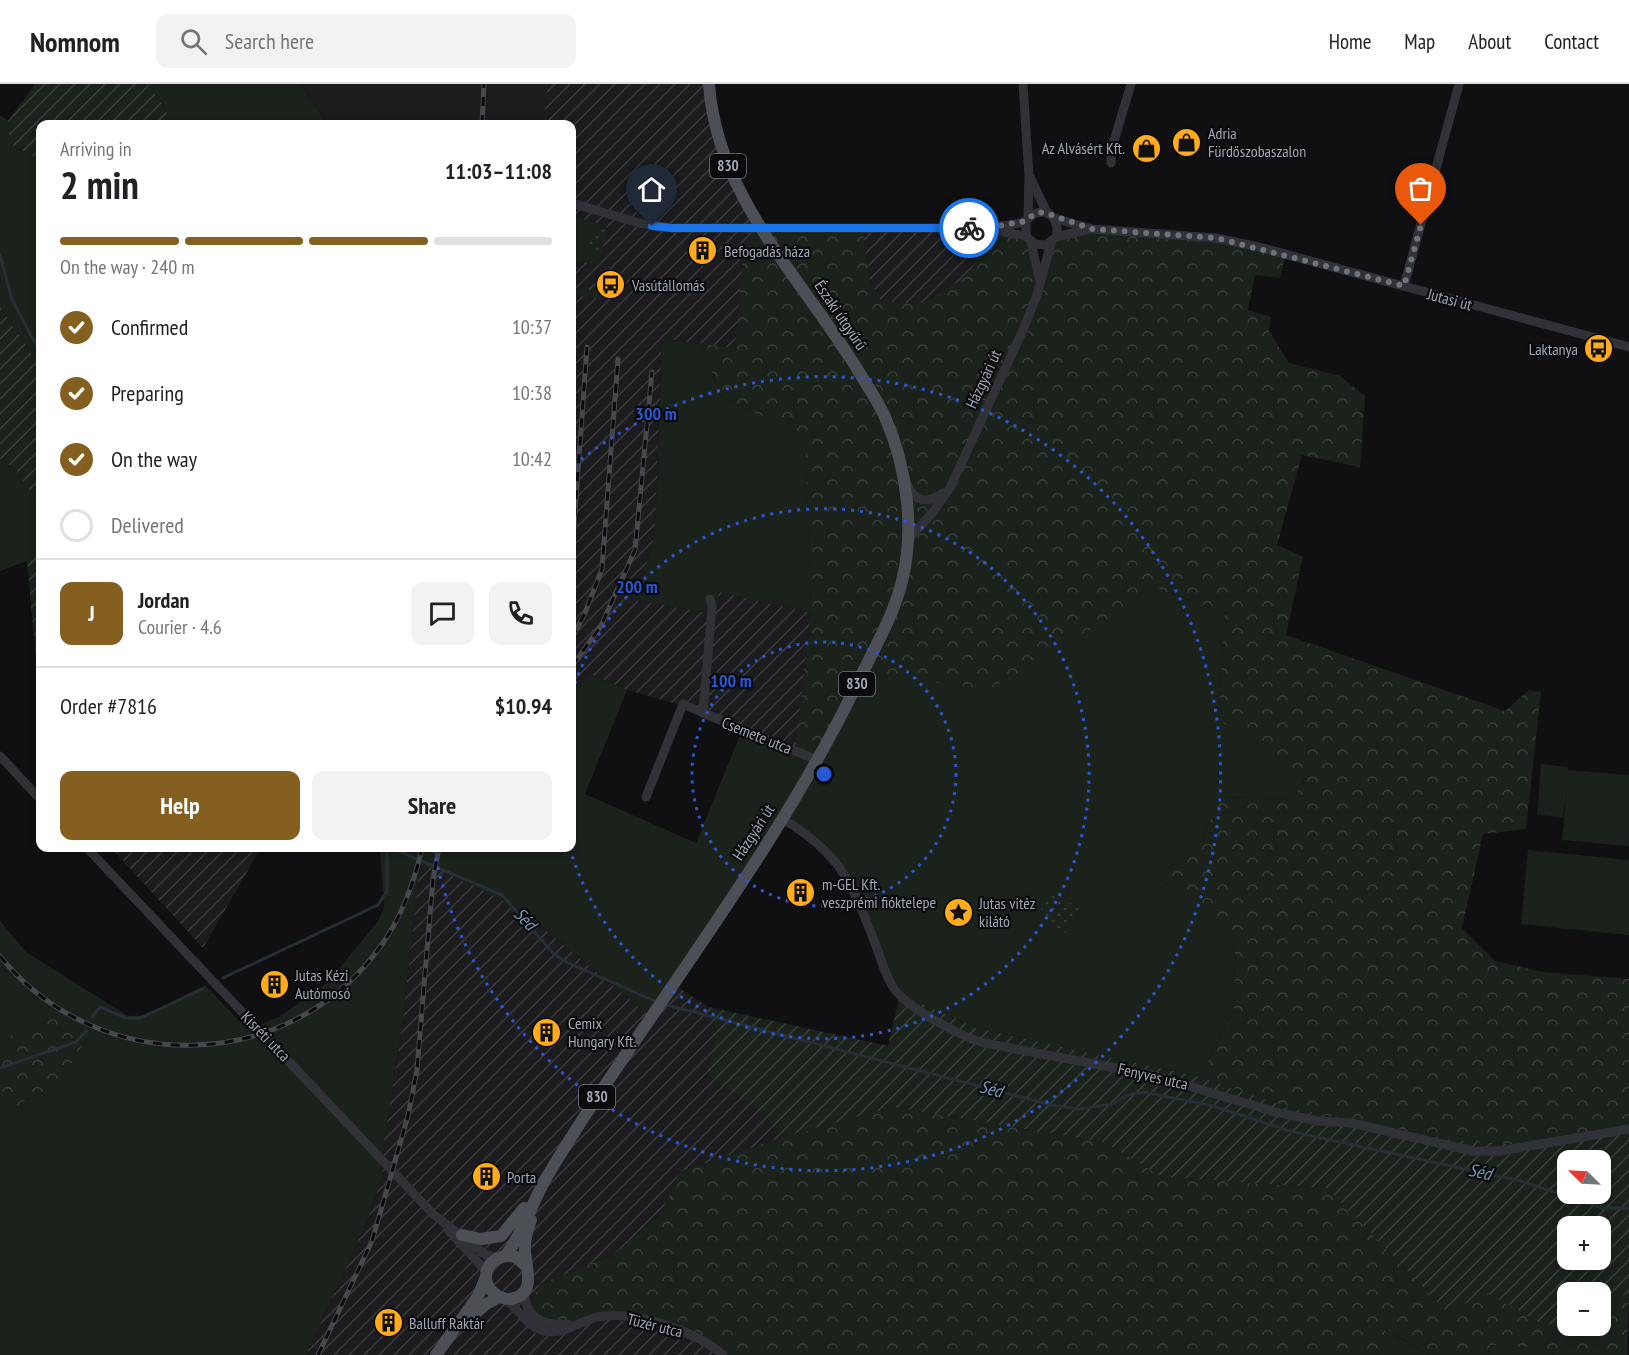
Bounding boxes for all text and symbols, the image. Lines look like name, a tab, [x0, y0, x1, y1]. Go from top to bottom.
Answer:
search box	[156, 14, 576, 68]
text: Nomnom	[30, 23, 120, 60]
icon: search	[177, 25, 210, 58]
text: Search here	[225, 27, 314, 55]
text: Home	[1329, 28, 1371, 55]
text: Map	[1404, 28, 1435, 55]
text: About	[1468, 28, 1511, 55]
text: Contact	[1544, 28, 1599, 55]
place label: Adria Fürdőszobaszalon	[1208, 123, 1306, 161]
shop icon: Adria Fürdőszobaszalon	[1171, 126, 1203, 158]
shop icon: Az Alvásért Kft.	[1130, 132, 1162, 164]
text: Arriving in	[60, 136, 132, 162]
place label: Az Alvásért Kft.	[1042, 138, 1125, 158]
road number: 830	[710, 154, 746, 178]
text: 11:03–11:08	[445, 157, 552, 185]
text: 2 min	[60, 159, 139, 210]
pin	[1395, 163, 1446, 225]
pin	[626, 164, 677, 226]
icon: bag	[1404, 172, 1437, 205]
icon: home	[635, 173, 668, 206]
courier	[939, 198, 999, 258]
icon: bike	[953, 212, 986, 245]
building icon: Befogadás háza	[687, 235, 719, 267]
place label: Befogadás háza	[724, 241, 810, 261]
text: On the way · 240 m	[60, 254, 195, 280]
bus stop icon: Vasútállomás	[595, 269, 627, 301]
place label: Vasútállomás	[631, 275, 705, 295]
street label: Északi útgyűrű	[810, 276, 872, 354]
street label: Jutasi út	[1425, 283, 1475, 315]
icon: check	[60, 311, 93, 344]
text: Confirmed	[111, 313, 188, 341]
text: 10:37	[512, 314, 552, 340]
bus stop icon: Laktanya	[1583, 333, 1615, 365]
place label: Laktanya	[1529, 339, 1578, 359]
street label: Házgyári út	[961, 346, 1006, 412]
icon: check	[60, 377, 93, 410]
text: Preparing	[111, 379, 184, 407]
text: 10:38	[512, 380, 552, 406]
text: 300 m	[635, 402, 677, 425]
icon: check	[60, 443, 93, 476]
text: On the way	[111, 445, 197, 473]
text: 10:42	[512, 446, 552, 472]
text: Delivered	[111, 511, 184, 539]
text: 200 m	[616, 575, 658, 598]
button: chat	[411, 582, 474, 645]
button: phone	[489, 582, 552, 645]
text: Jordan	[138, 586, 189, 614]
text: J	[88, 599, 95, 627]
text: Courier · 4.6	[138, 614, 222, 640]
text: 100 m	[710, 669, 752, 692]
road number: 830	[839, 672, 875, 696]
text: Order #7816	[60, 692, 157, 720]
text: $10.94	[495, 692, 552, 720]
street label: Csemete utca	[719, 712, 795, 758]
centre of rings	[814, 764, 834, 784]
button: Help	[60, 771, 300, 840]
button: Share	[312, 771, 552, 840]
street label: Házgyári út	[728, 800, 779, 864]
place label: m-GEL Kft. veszprémi fióktelepe	[822, 874, 936, 912]
building icon: m-GEL Kft. veszprémi fióktelepe	[785, 877, 817, 909]
place label: Jutas vitéz kilátó	[978, 893, 1036, 931]
place icon: Jutas vitéz kilátó	[942, 896, 974, 928]
water label: Séd	[509, 902, 543, 936]
place label: Jutas Kézi Autómosó	[294, 965, 350, 1003]
building icon: Jutas Kézi Autómosó	[258, 968, 290, 1000]
street label: Kisréti utca	[237, 1007, 295, 1065]
place label: Cemix Hungary Kft.	[568, 1013, 636, 1051]
building icon: Cemix Hungary Kft.	[531, 1016, 563, 1048]
street label: Fenyves utca	[1116, 1058, 1190, 1094]
water label: Séd	[977, 1075, 1007, 1103]
road number: 830	[579, 1085, 615, 1109]
north arrow	[1557, 1150, 1611, 1204]
map controls	[1557, 1150, 1611, 1336]
water label: Séd	[1466, 1158, 1496, 1186]
building icon: Porta	[470, 1161, 502, 1193]
place label: Porta	[507, 1167, 536, 1187]
button: +	[1557, 1216, 1611, 1270]
button: −	[1557, 1282, 1611, 1336]
building icon: Balluff Raktár	[372, 1307, 404, 1339]
street label: Tüzér utca	[625, 1308, 685, 1342]
place label: Balluff Raktár	[409, 1313, 485, 1333]

